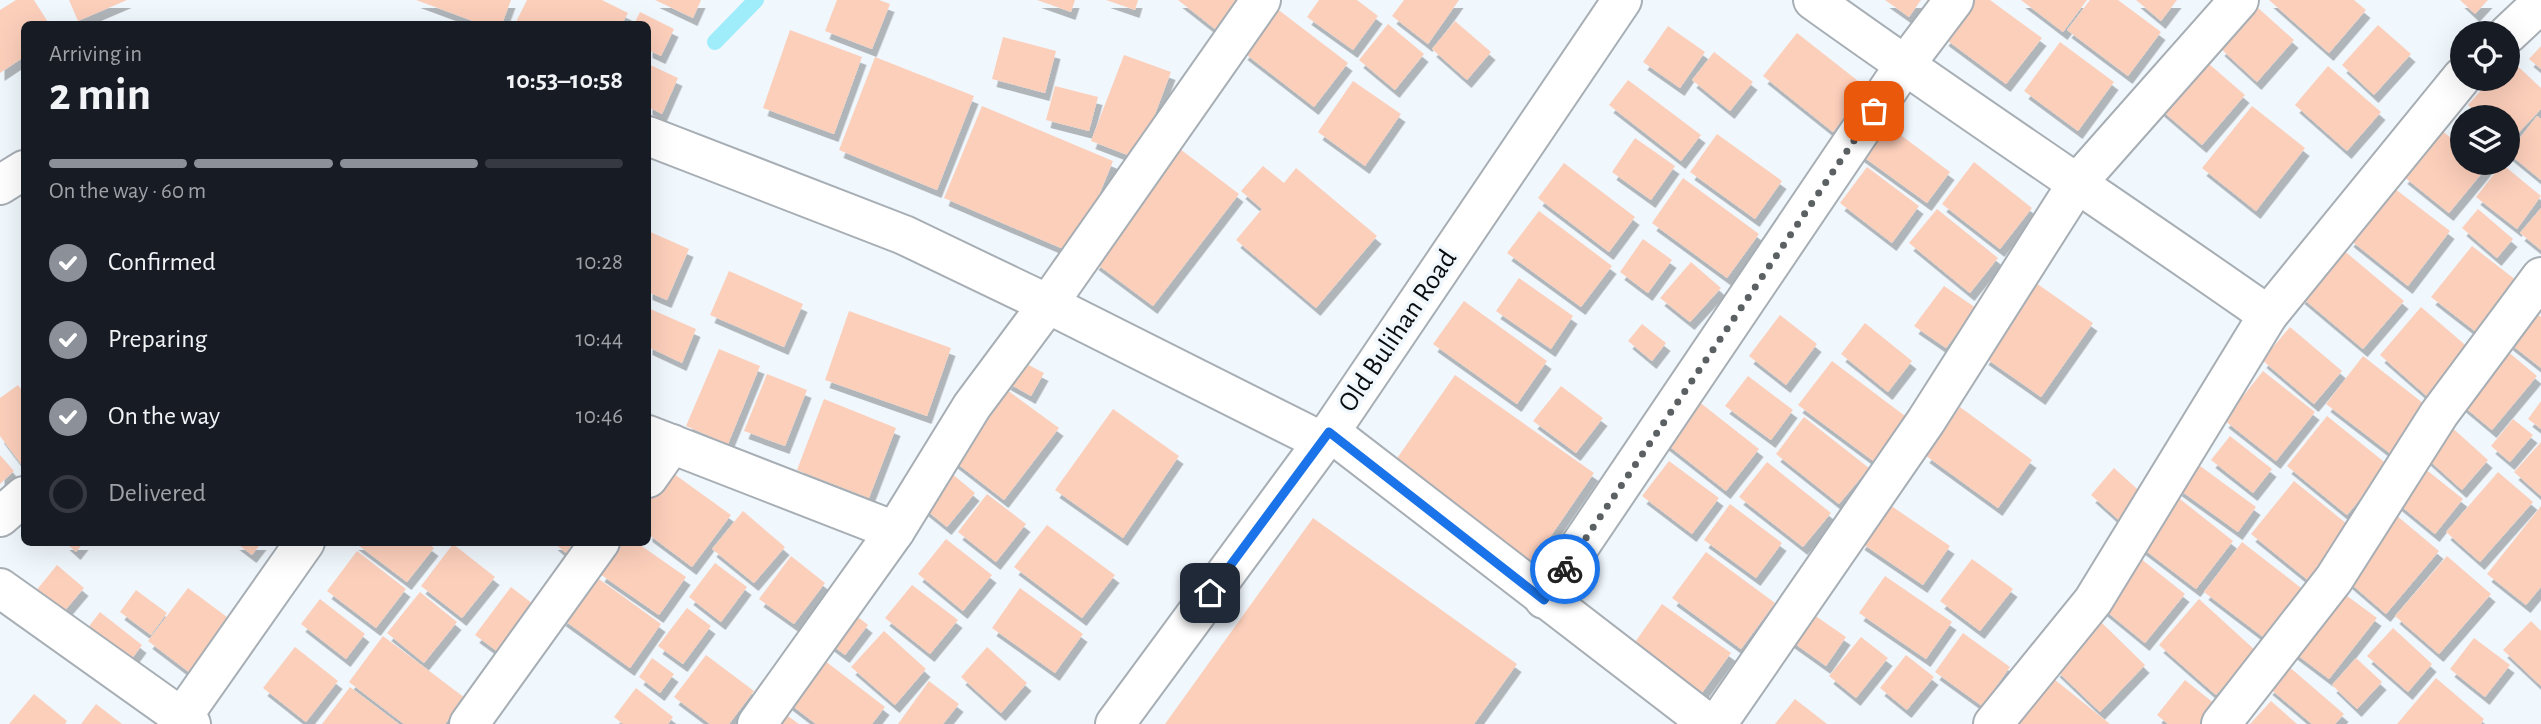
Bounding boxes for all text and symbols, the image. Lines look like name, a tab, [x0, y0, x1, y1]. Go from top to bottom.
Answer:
map controls	[2450, 21, 2520, 175]
button: locate	[2450, 21, 2520, 91]
text: Arriving in	[49, 43, 142, 66]
text: 10:53–10:58	[507, 67, 623, 93]
text: 2 min	[49, 72, 151, 118]
pin	[1844, 81, 1904, 141]
icon: bag	[1855, 92, 1893, 130]
button: layers	[2450, 105, 2520, 175]
text: On the way · 60 m	[49, 180, 206, 203]
icon: check	[49, 244, 87, 282]
street label: Old Bulihan Road	[1334, 245, 1462, 417]
text: Confirmed	[108, 249, 216, 275]
text: 10:28	[576, 251, 623, 274]
icon: check	[49, 321, 87, 359]
text: Preparing	[108, 326, 207, 352]
text: 10:44	[576, 328, 623, 351]
icon: check	[49, 398, 87, 436]
text: On the way	[108, 403, 220, 429]
text: 10:46	[576, 405, 623, 428]
text: Delivered	[108, 480, 206, 506]
courier	[1530, 534, 1600, 604]
icon: bike	[1546, 550, 1584, 588]
pin	[1180, 563, 1240, 623]
icon: home	[1191, 574, 1229, 612]

